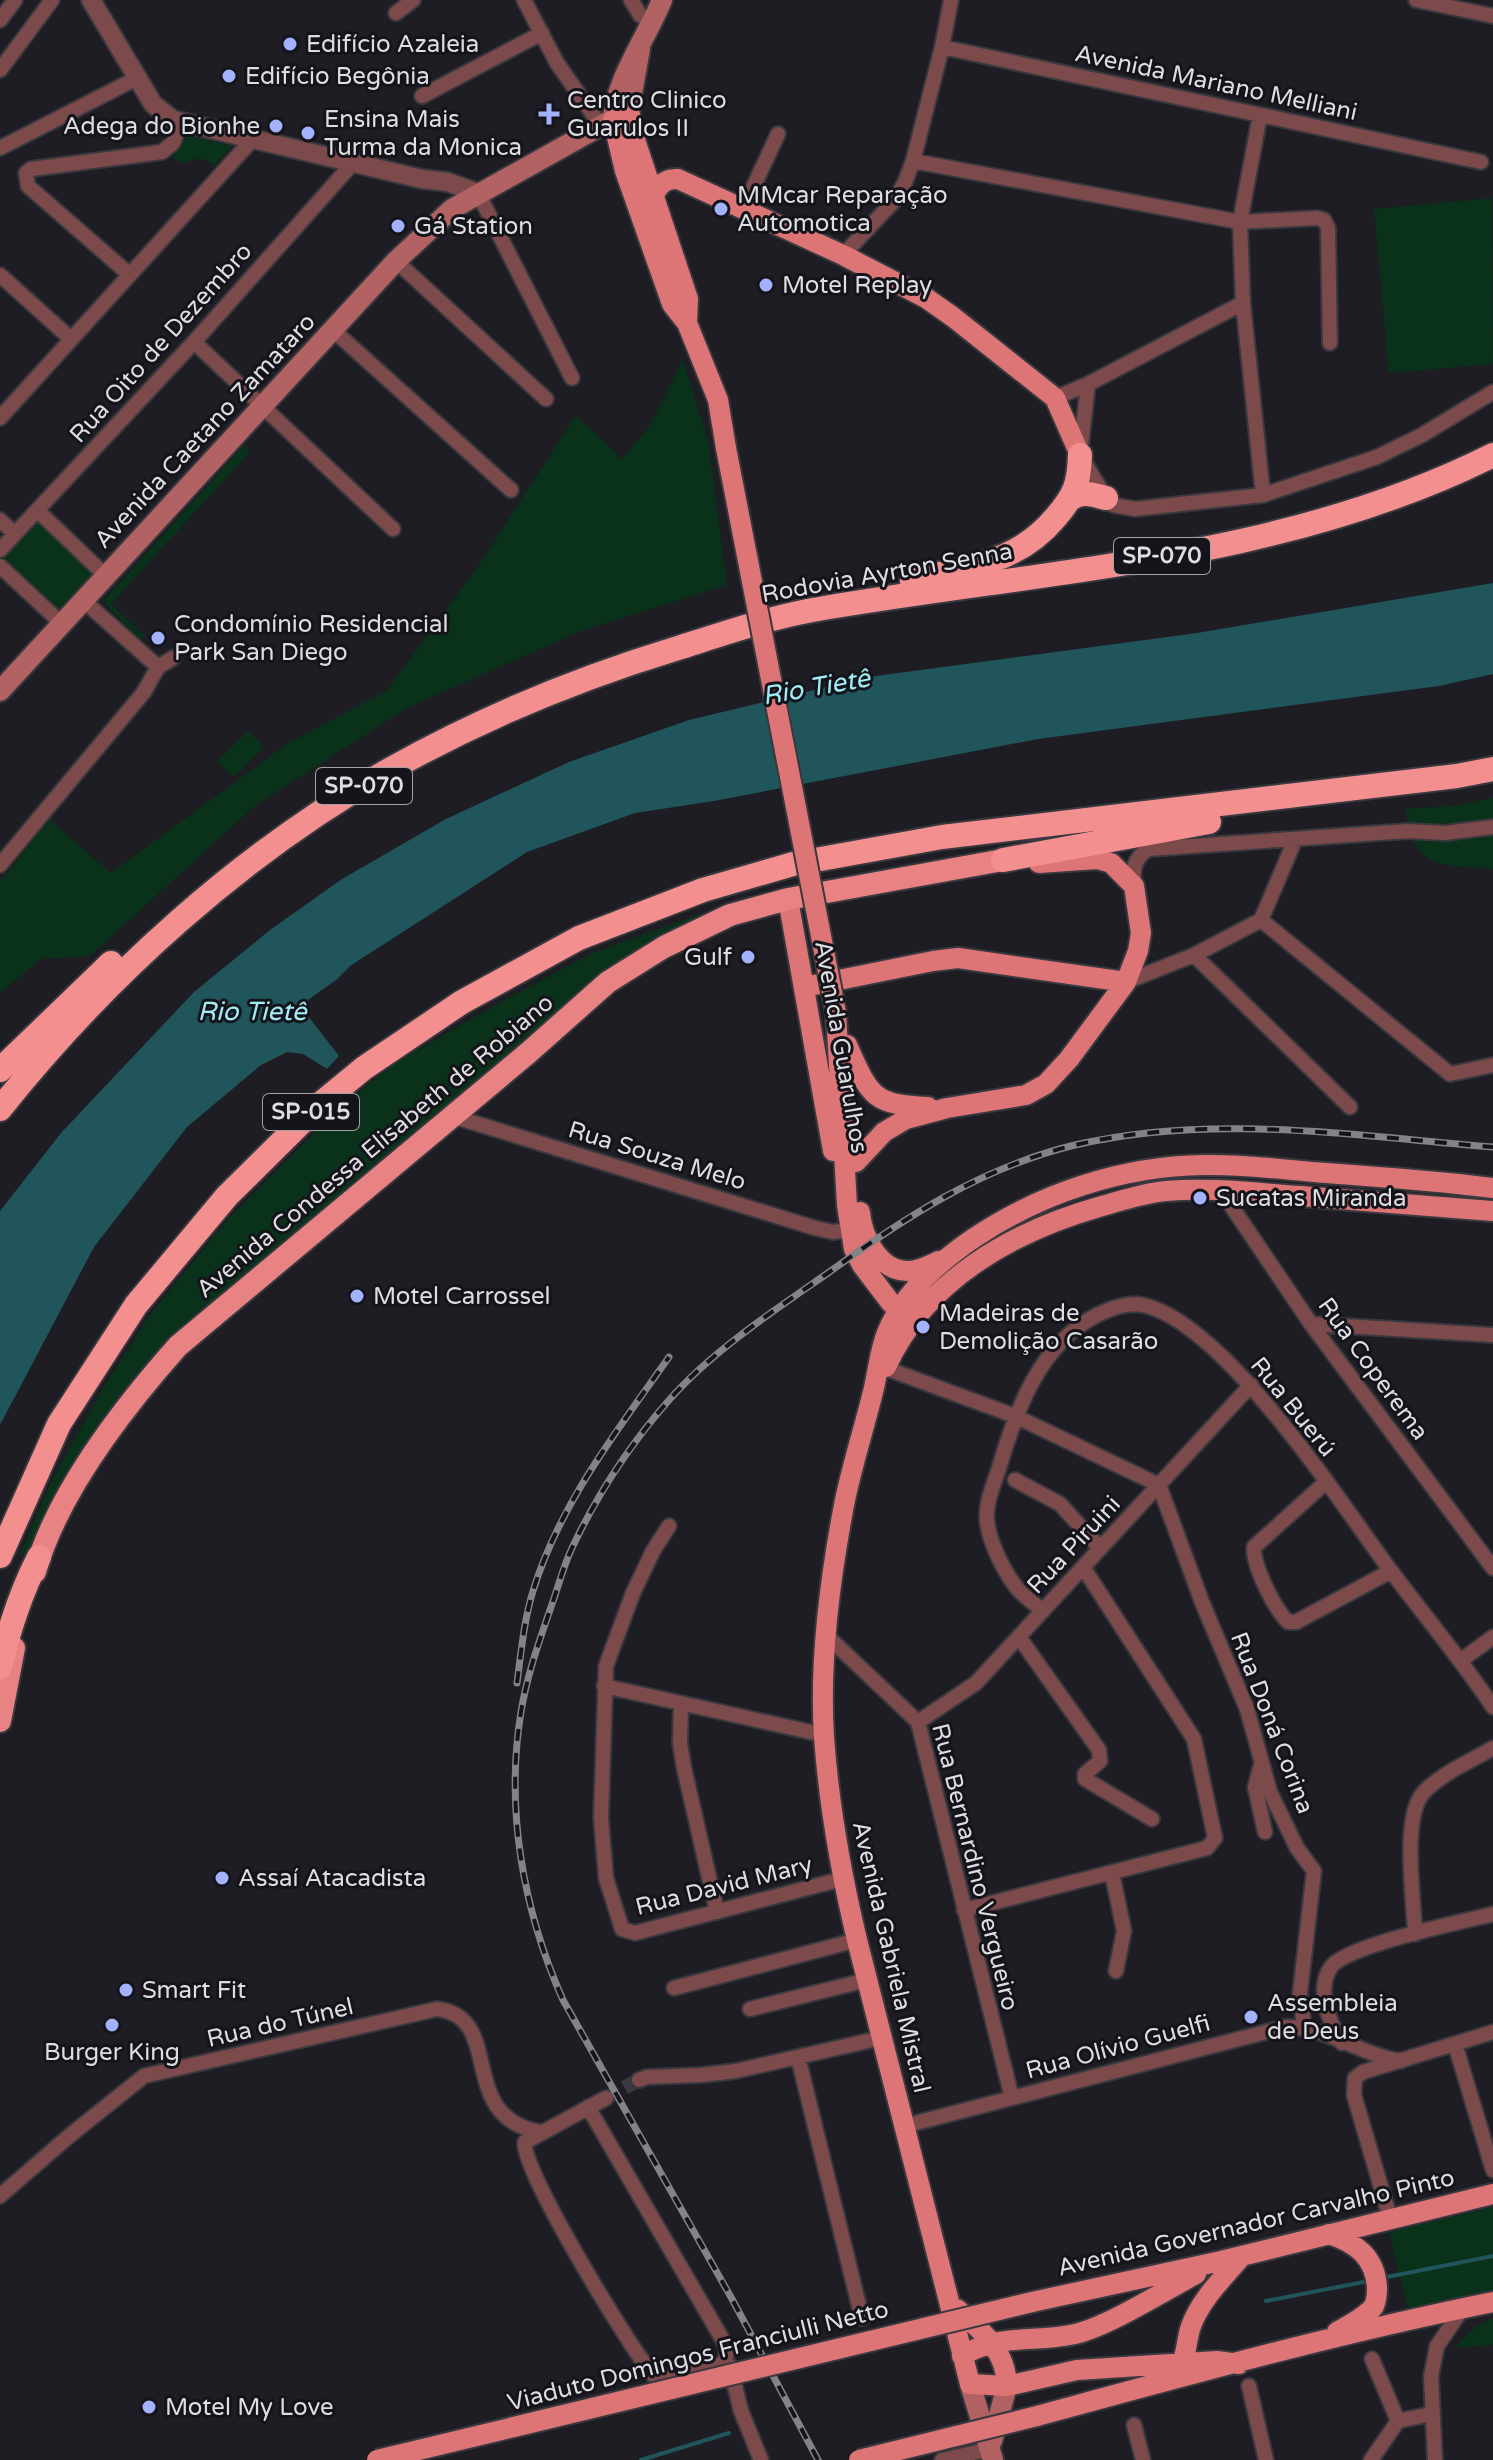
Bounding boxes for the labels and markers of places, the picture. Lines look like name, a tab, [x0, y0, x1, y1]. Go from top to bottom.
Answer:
place label: Edifício Azaleia	[306, 30, 479, 59]
marker: Edifício Azaleia	[281, 35, 299, 53]
place label: Edifício Begônia	[245, 62, 430, 91]
marker: Edifício Begônia	[220, 67, 238, 85]
place label: Centro Clinico Guarulos II	[567, 86, 727, 143]
marker: Centro Clinico Guarulos II	[538, 103, 560, 125]
place label: Ensina Mais Turma da Monica	[324, 105, 522, 162]
place label: Adega do Bionhe	[63, 112, 260, 141]
marker: Adega do Bionhe	[267, 117, 285, 135]
marker: Ensina Mais Turma da Monica	[299, 124, 317, 142]
place label: MMcar Reparação Automotica	[737, 181, 948, 238]
marker: MMcar Reparação Automotica	[712, 200, 730, 218]
place label: Gá Station	[414, 212, 533, 241]
marker: Gá Station	[389, 217, 407, 235]
place label: Motel Replay	[782, 271, 932, 300]
marker: Motel Replay	[757, 276, 775, 294]
place label: Condomínio Residencial Park San Diego	[174, 610, 448, 667]
marker: Condomínio Residencial Park San Diego	[149, 629, 167, 647]
place label: Gulf	[684, 943, 733, 972]
marker: Gulf	[739, 948, 757, 966]
place label: Sucatas Miranda	[1216, 1184, 1406, 1213]
marker: Sucatas Miranda	[1191, 1189, 1209, 1207]
place label: Motel Carrossel	[373, 1282, 551, 1311]
marker: Motel Carrossel	[348, 1287, 366, 1305]
place label: Madeiras de Demolição Casarão	[939, 1299, 1158, 1356]
marker: Madeiras de Demolição Casarão	[914, 1318, 932, 1336]
place label: Assaí Atacadista	[238, 1864, 426, 1893]
marker: Assaí Atacadista	[213, 1869, 231, 1887]
place label: Smart Fit	[142, 1976, 246, 2005]
marker: Smart Fit	[117, 1981, 135, 1999]
place label: Assembleia de Deus	[1267, 1989, 1398, 2046]
marker: Assembleia de Deus	[1242, 2008, 1260, 2026]
marker: Burger King	[103, 2016, 121, 2034]
place label: Burger King	[44, 2038, 180, 2067]
place label: Motel My Love	[165, 2393, 334, 2422]
marker: Motel My Love	[140, 2398, 158, 2416]

